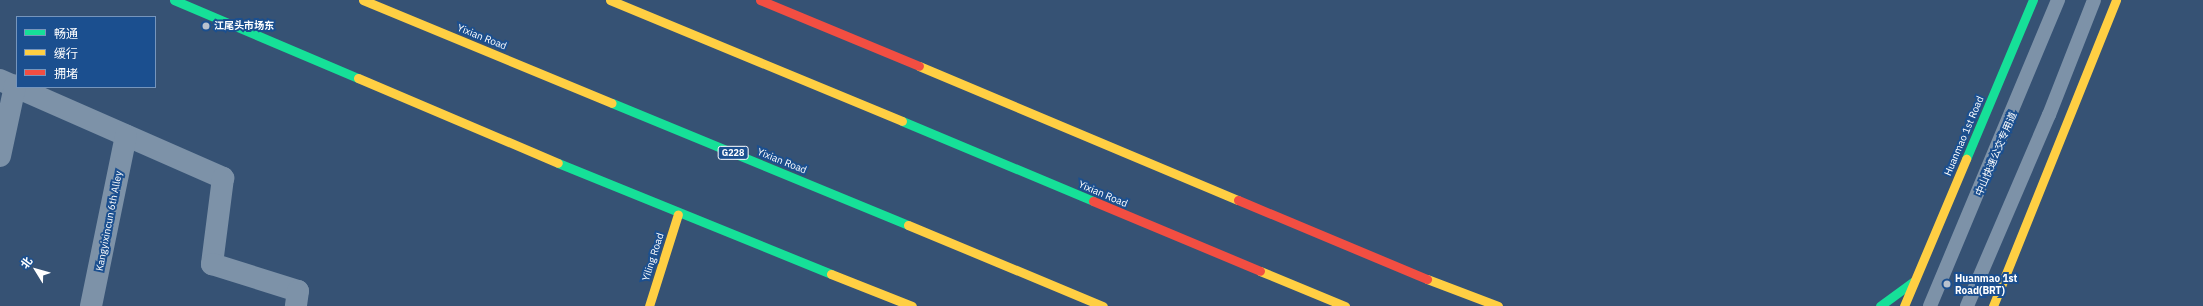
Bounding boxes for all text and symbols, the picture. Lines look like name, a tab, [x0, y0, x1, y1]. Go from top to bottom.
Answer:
legend	[16, 16, 156, 88]
place label: 江尾头市场东	[214, 20, 274, 32]
marker: 江尾头市场东	[201, 21, 211, 31]
street label: Yixian Road	[456, 22, 508, 52]
text: 畅通	[54, 26, 78, 41]
text: 缓行	[54, 46, 78, 61]
text: 拥堵	[54, 66, 78, 81]
street label: Huanmao 1st Road	[1942, 94, 1986, 178]
street label: 中山快速公交专用道	[1973, 110, 2019, 198]
road number: G228	[717, 146, 749, 160]
street label: Yixian Road	[756, 146, 808, 176]
street label: Kangyixincun 6th Alley	[93, 170, 125, 272]
street label: Yixian Road	[1077, 178, 1129, 210]
street label: Yiling Road	[640, 231, 666, 283]
north arrow	[16, 250, 56, 290]
text: 北	[18, 254, 35, 271]
place label: Huanmao 1st Road(BRT)	[1955, 272, 2017, 296]
marker: Huanmao 1st Road(BRT)	[1942, 279, 1952, 289]

